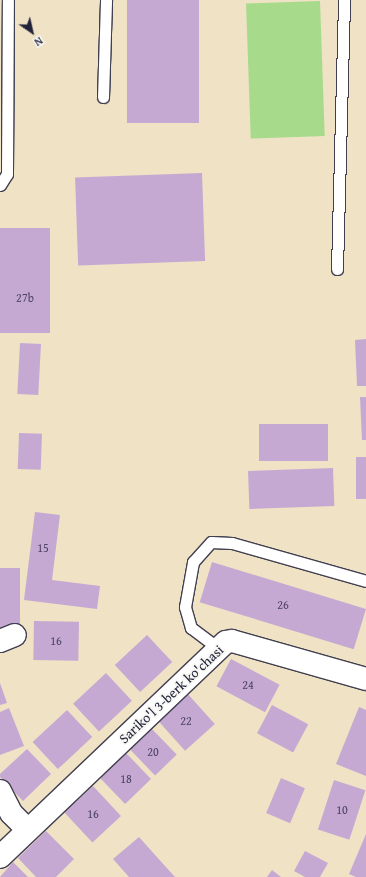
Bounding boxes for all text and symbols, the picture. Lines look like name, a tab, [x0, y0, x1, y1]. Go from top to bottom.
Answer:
north arrow	[12, 12, 52, 52]
text: N	[31, 33, 46, 51]
house number: 27b	[16, 291, 34, 305]
house number: 15	[37, 541, 49, 555]
house number: 26	[277, 598, 289, 612]
house number: 16	[50, 634, 62, 648]
street label: Sariko'l 3-berk ko'chasi	[115, 641, 227, 747]
house number: 24	[242, 678, 254, 692]
house number: 22	[180, 714, 192, 728]
house number: 20	[147, 745, 159, 759]
house number: 18	[120, 772, 132, 786]
house number: 10	[336, 803, 348, 817]
house number: 16	[87, 807, 99, 821]

